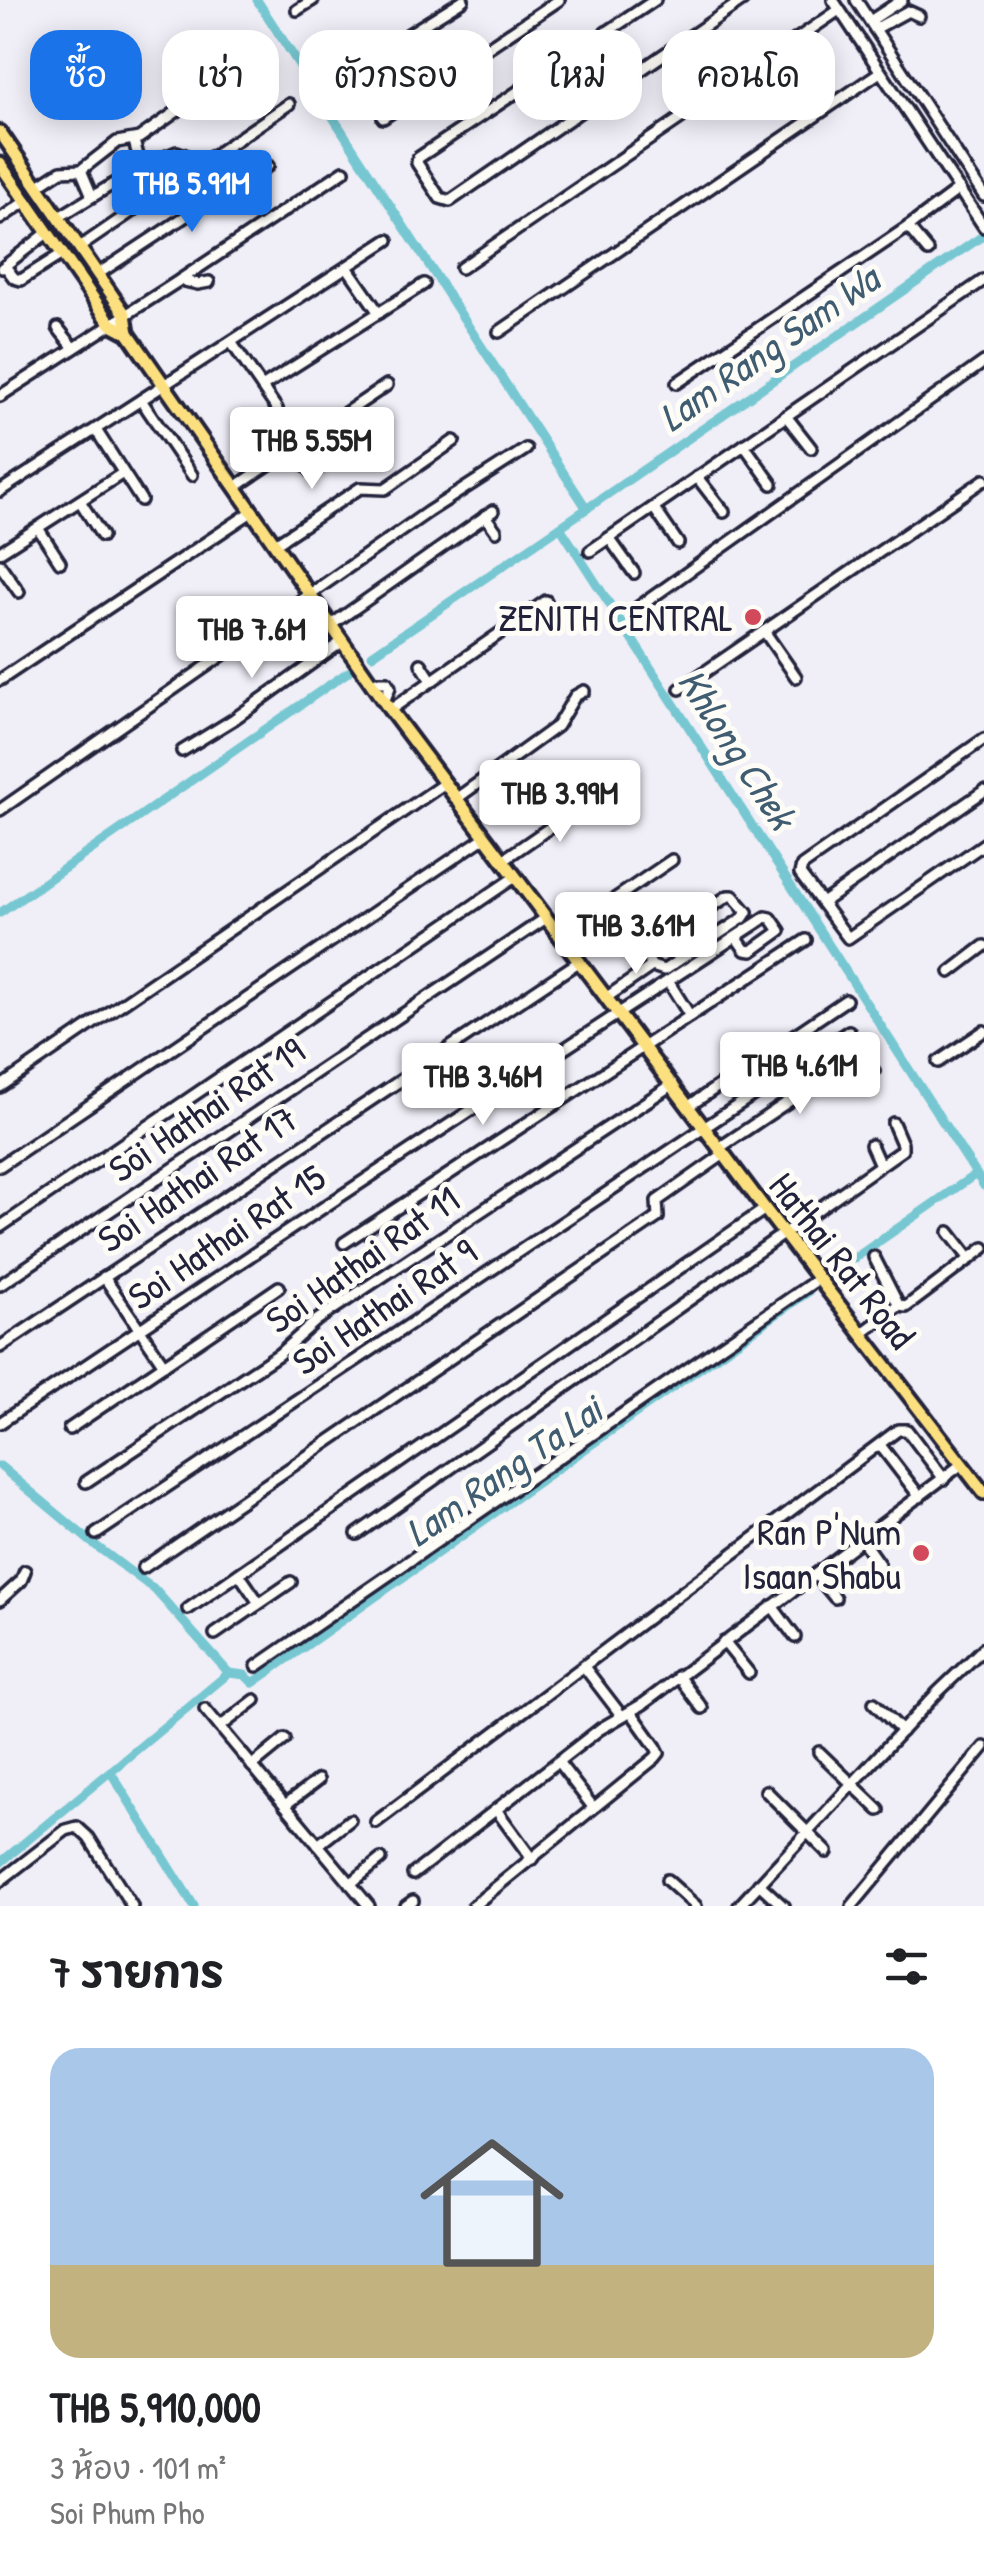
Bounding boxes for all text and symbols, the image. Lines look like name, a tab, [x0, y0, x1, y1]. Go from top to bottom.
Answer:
chip: ซื้อ	[30, 30, 142, 120]
chip: เช่า	[162, 30, 279, 120]
chip: ตัวกรอง	[299, 30, 493, 120]
chip: ใหม่	[513, 30, 642, 120]
chip: คอนโด	[662, 30, 835, 120]
pin: THB 5.91M	[78, 150, 306, 235]
text: THB 5.91M	[134, 161, 250, 204]
water label: Lam Rang Sam Wa	[647, 249, 893, 444]
pin: THB 5.55M	[198, 407, 426, 492]
text: THB 5.55M	[252, 418, 372, 461]
place label: ZENITH CENTRAL	[498, 591, 733, 643]
pin: THB 7.6M	[149, 596, 355, 681]
marker: ZENITH CENTRAL	[742, 606, 764, 628]
text: THB 7.6M	[198, 607, 306, 650]
water label: Khlong Chek	[665, 657, 812, 842]
pin: THB 3.99M	[446, 760, 674, 845]
text: THB 3.99M	[501, 771, 619, 814]
pin: THB 3.61M	[522, 892, 750, 977]
text: THB 3.61M	[577, 903, 695, 946]
street label: Soi Hathai Rat 19	[98, 1024, 314, 1194]
pin: THB 4.61M	[686, 1032, 914, 1117]
pin: THB 3.46M	[369, 1043, 597, 1128]
text: THB 4.61M	[742, 1043, 858, 1086]
text: THB 3.46M	[424, 1054, 542, 1097]
street label: Soi Hathai Rat 17	[87, 1092, 307, 1264]
street label: Soi Hathai Rat 15	[117, 1151, 335, 1321]
street label: Hathai Rat Road	[758, 1161, 928, 1359]
street label: Soi Hathai Rat 11	[255, 1173, 469, 1345]
street label: Soi Hathai Rat 9	[282, 1225, 486, 1387]
water label: Lam Rang Ta Lai	[394, 1380, 616, 1559]
place label: Ran P'Num Isaan Shabu	[743, 1505, 901, 1601]
marker: Ran P'Num Isaan Shabu	[910, 1542, 932, 1564]
icon: filters	[879, 1939, 934, 1994]
text: 7 รายการ	[50, 1943, 224, 2000]
icon: home	[402, 2113, 582, 2293]
text: THB 5,910,000	[50, 2378, 261, 2435]
text: 3 ห้อง · 101 m²	[50, 2446, 226, 2489]
text: Soi Phum Pho	[50, 2491, 205, 2534]

